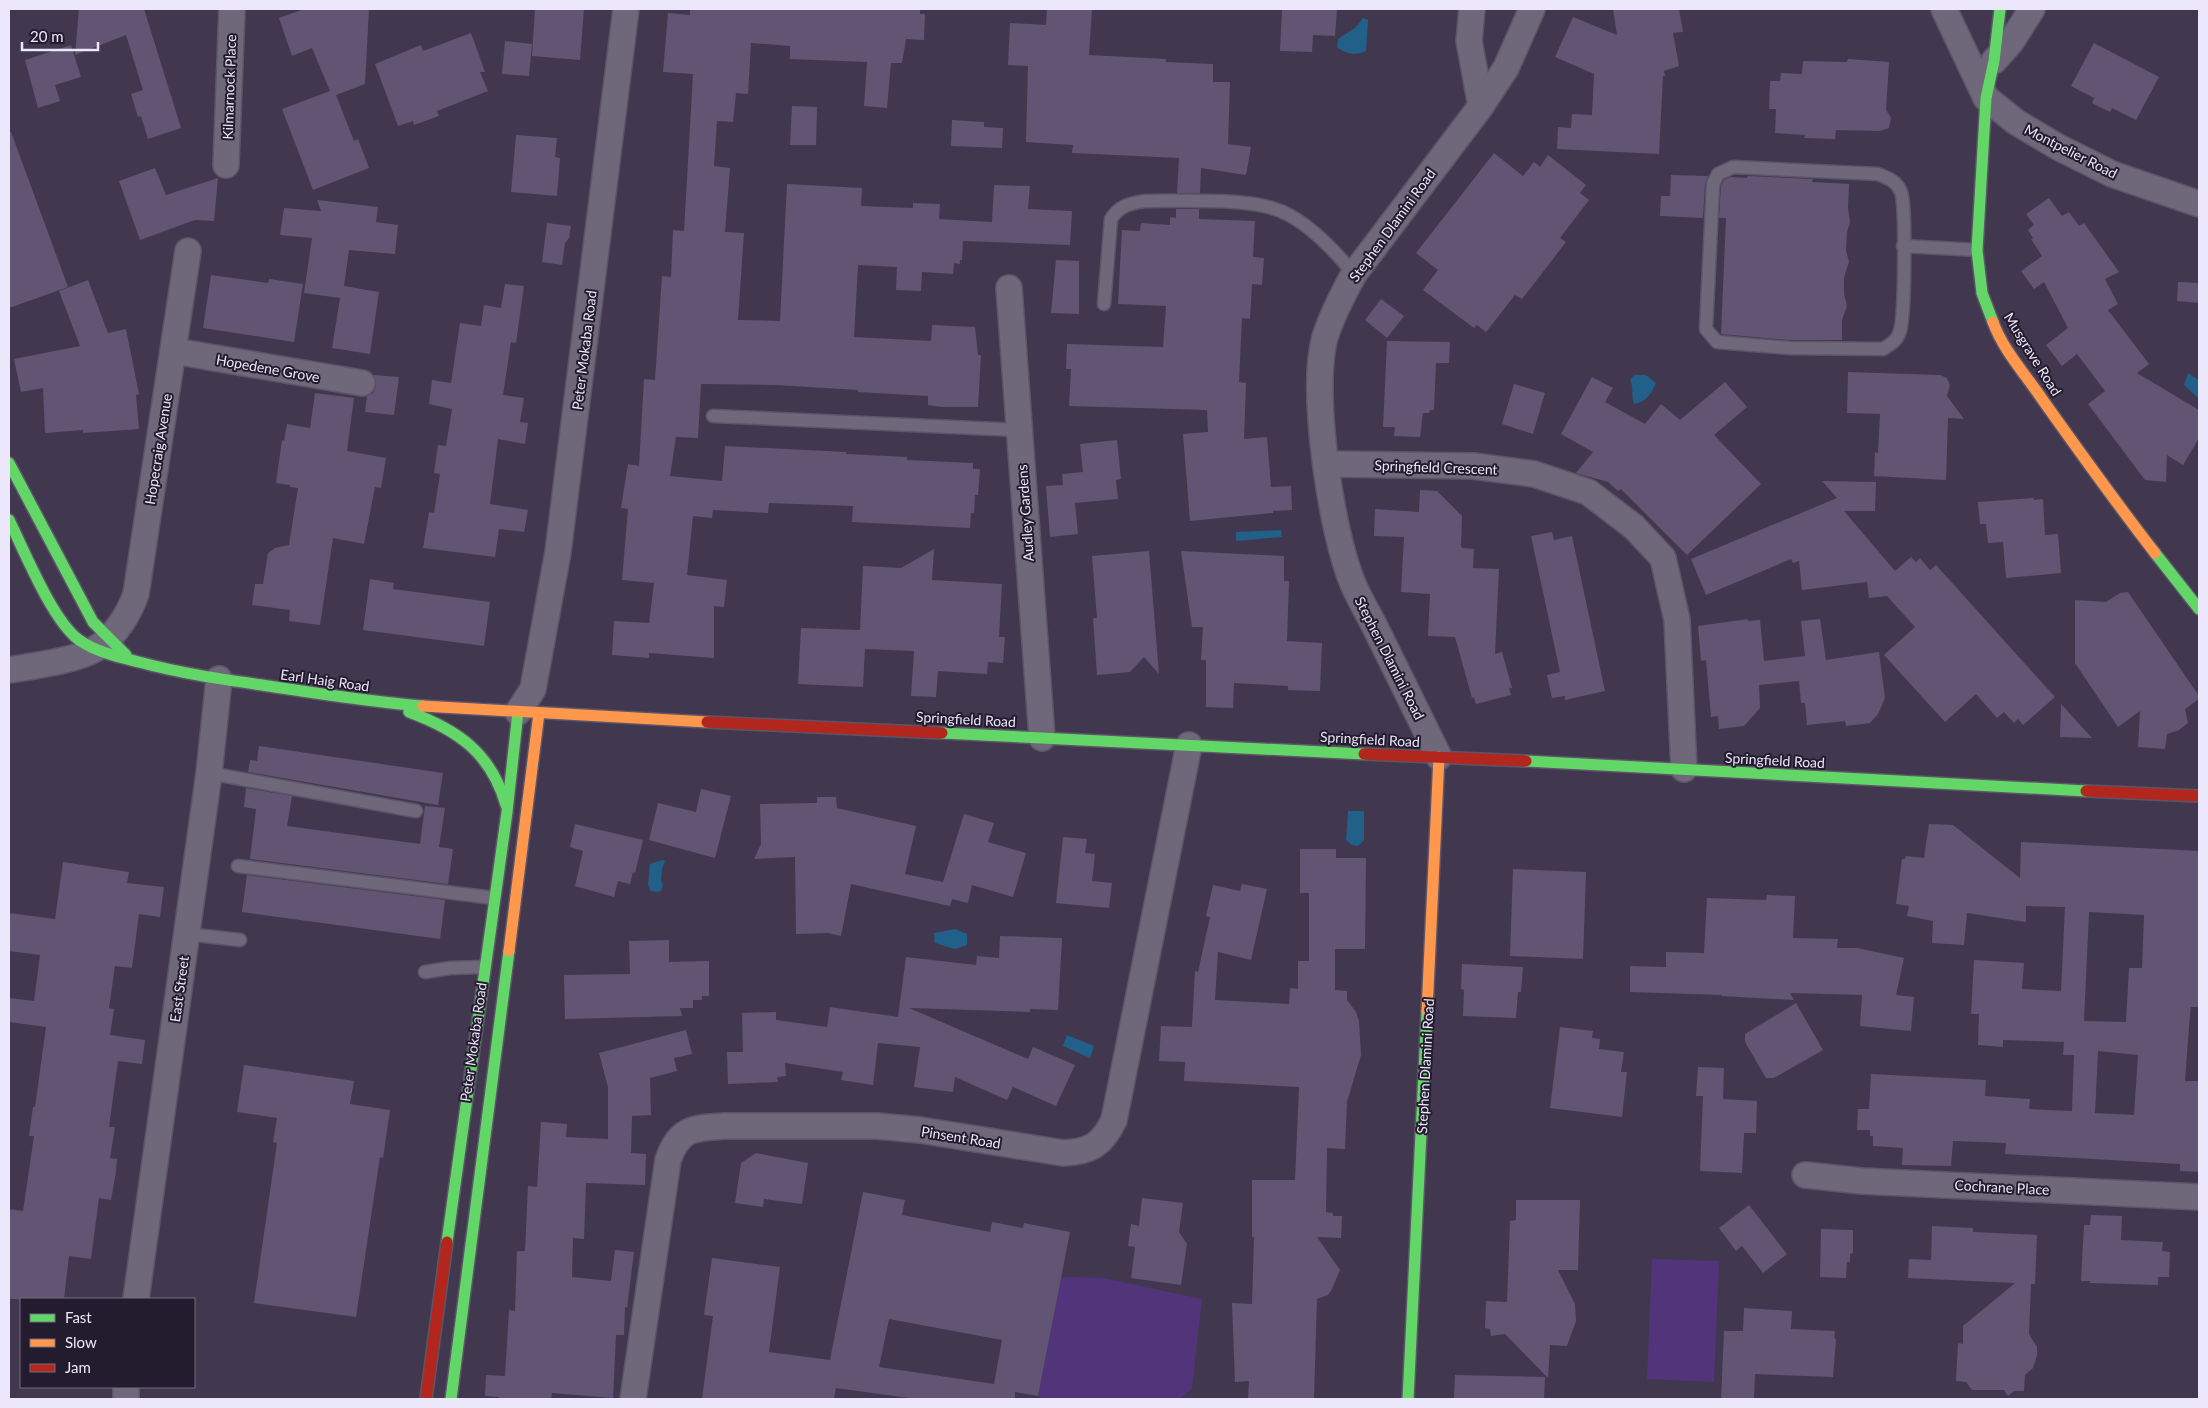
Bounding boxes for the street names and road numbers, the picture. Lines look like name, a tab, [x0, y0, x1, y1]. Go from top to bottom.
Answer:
street label: Kilmarnock Place	[219, 34, 239, 140]
street label: Montpelier Road	[2022, 120, 2120, 182]
street label: Stephen Dlamini Road	[1345, 165, 1439, 285]
street label: Peter Mokaba Road	[568, 289, 600, 411]
street label: Musgrave Road	[2001, 309, 2065, 399]
street label: Hopedene Grove	[215, 351, 321, 385]
street label: Hopecraig Avenue	[141, 392, 175, 506]
street label: Springfield Crescent	[1374, 456, 1498, 478]
street label: Audley Gardens	[1013, 464, 1037, 562]
street label: Stephen Dlamini Road	[1352, 594, 1428, 722]
street label: Earl Haig Road	[279, 665, 371, 695]
street label: Springfield Road	[916, 708, 1016, 730]
street label: Springfield Road	[1320, 728, 1420, 750]
street label: Springfield Road	[1725, 749, 1825, 771]
street label: East Street	[166, 955, 192, 1023]
street label: Peter Mokaba Road	[456, 981, 490, 1103]
street label: Stephen Dlamini Road	[1413, 998, 1437, 1134]
street label: Pinsent Road	[920, 1122, 1002, 1152]
street label: Cochrane Place	[1954, 1176, 2050, 1198]

